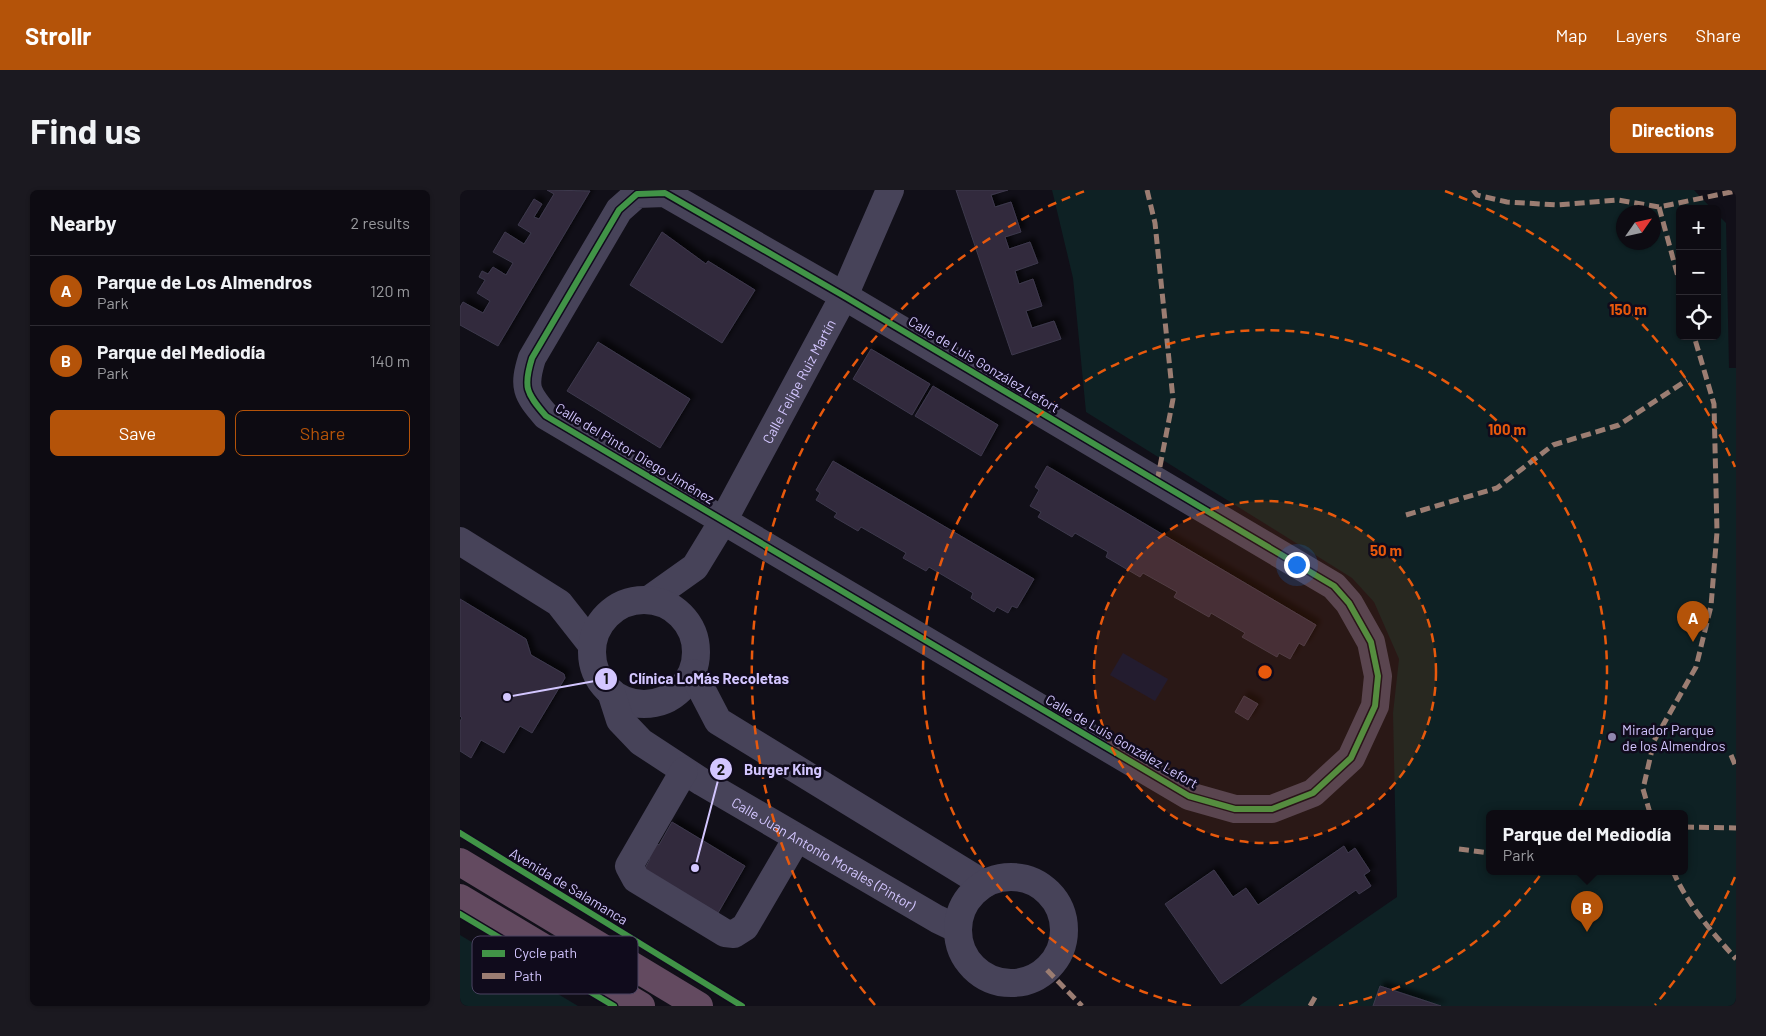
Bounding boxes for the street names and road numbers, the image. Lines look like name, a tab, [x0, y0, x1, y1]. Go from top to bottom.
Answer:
street label: Calle de Luis González Lefort	[905, 312, 1063, 416]
street label: Calle Felipe Ruiz Martín	[758, 316, 839, 446]
street label: Calle del Pintor Diego Jiménez	[552, 399, 718, 507]
street label: Calle de Luis González Lefort	[1043, 690, 1201, 792]
street label: Calle Juan Antonio Morales (Pintor)	[729, 793, 919, 914]
street label: Avenida de Salamanca	[507, 844, 631, 928]

